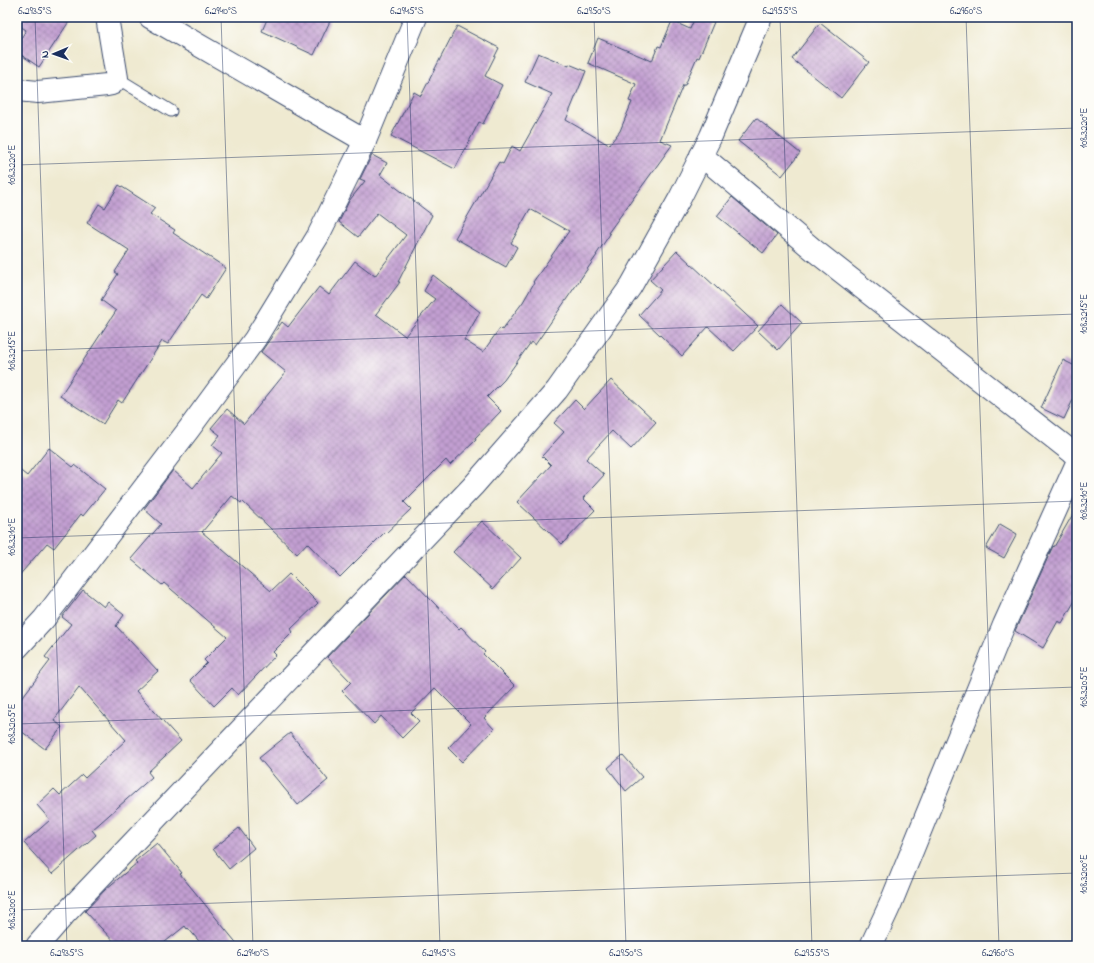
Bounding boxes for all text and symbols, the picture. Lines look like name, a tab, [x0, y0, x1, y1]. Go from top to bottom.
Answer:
text: 6.2935°S	[18, 4, 52, 19]
text: 6.2940°S	[205, 4, 238, 19]
text: 6.2945°S	[390, 4, 424, 19]
text: 6.2950°S	[577, 4, 611, 19]
text: 6.2955°S	[763, 4, 798, 19]
text: 6.2960°S	[950, 4, 983, 19]
north arrow	[34, 34, 74, 74]
text: N	[37, 50, 53, 58]
text: 108.3220°E	[1077, 108, 1092, 148]
text: 108.3220°E	[5, 145, 20, 185]
text: 108.3215°E	[1077, 294, 1092, 334]
text: 108.3215°E	[5, 331, 20, 371]
text: 108.3210°E	[1077, 482, 1092, 520]
text: 108.3210°E	[5, 518, 20, 556]
text: 108.3205°E	[1077, 666, 1092, 708]
text: 108.3205°E	[5, 703, 20, 745]
text: 108.3200°E	[1077, 854, 1092, 894]
text: 108.3200°E	[5, 890, 20, 930]
text: 6.2935°S	[50, 946, 84, 961]
text: 6.2940°S	[237, 946, 270, 961]
text: 6.2945°S	[422, 946, 456, 961]
text: 6.2950°S	[609, 946, 643, 961]
text: 6.2955°S	[795, 946, 830, 961]
text: 6.2960°S	[982, 946, 1015, 961]

